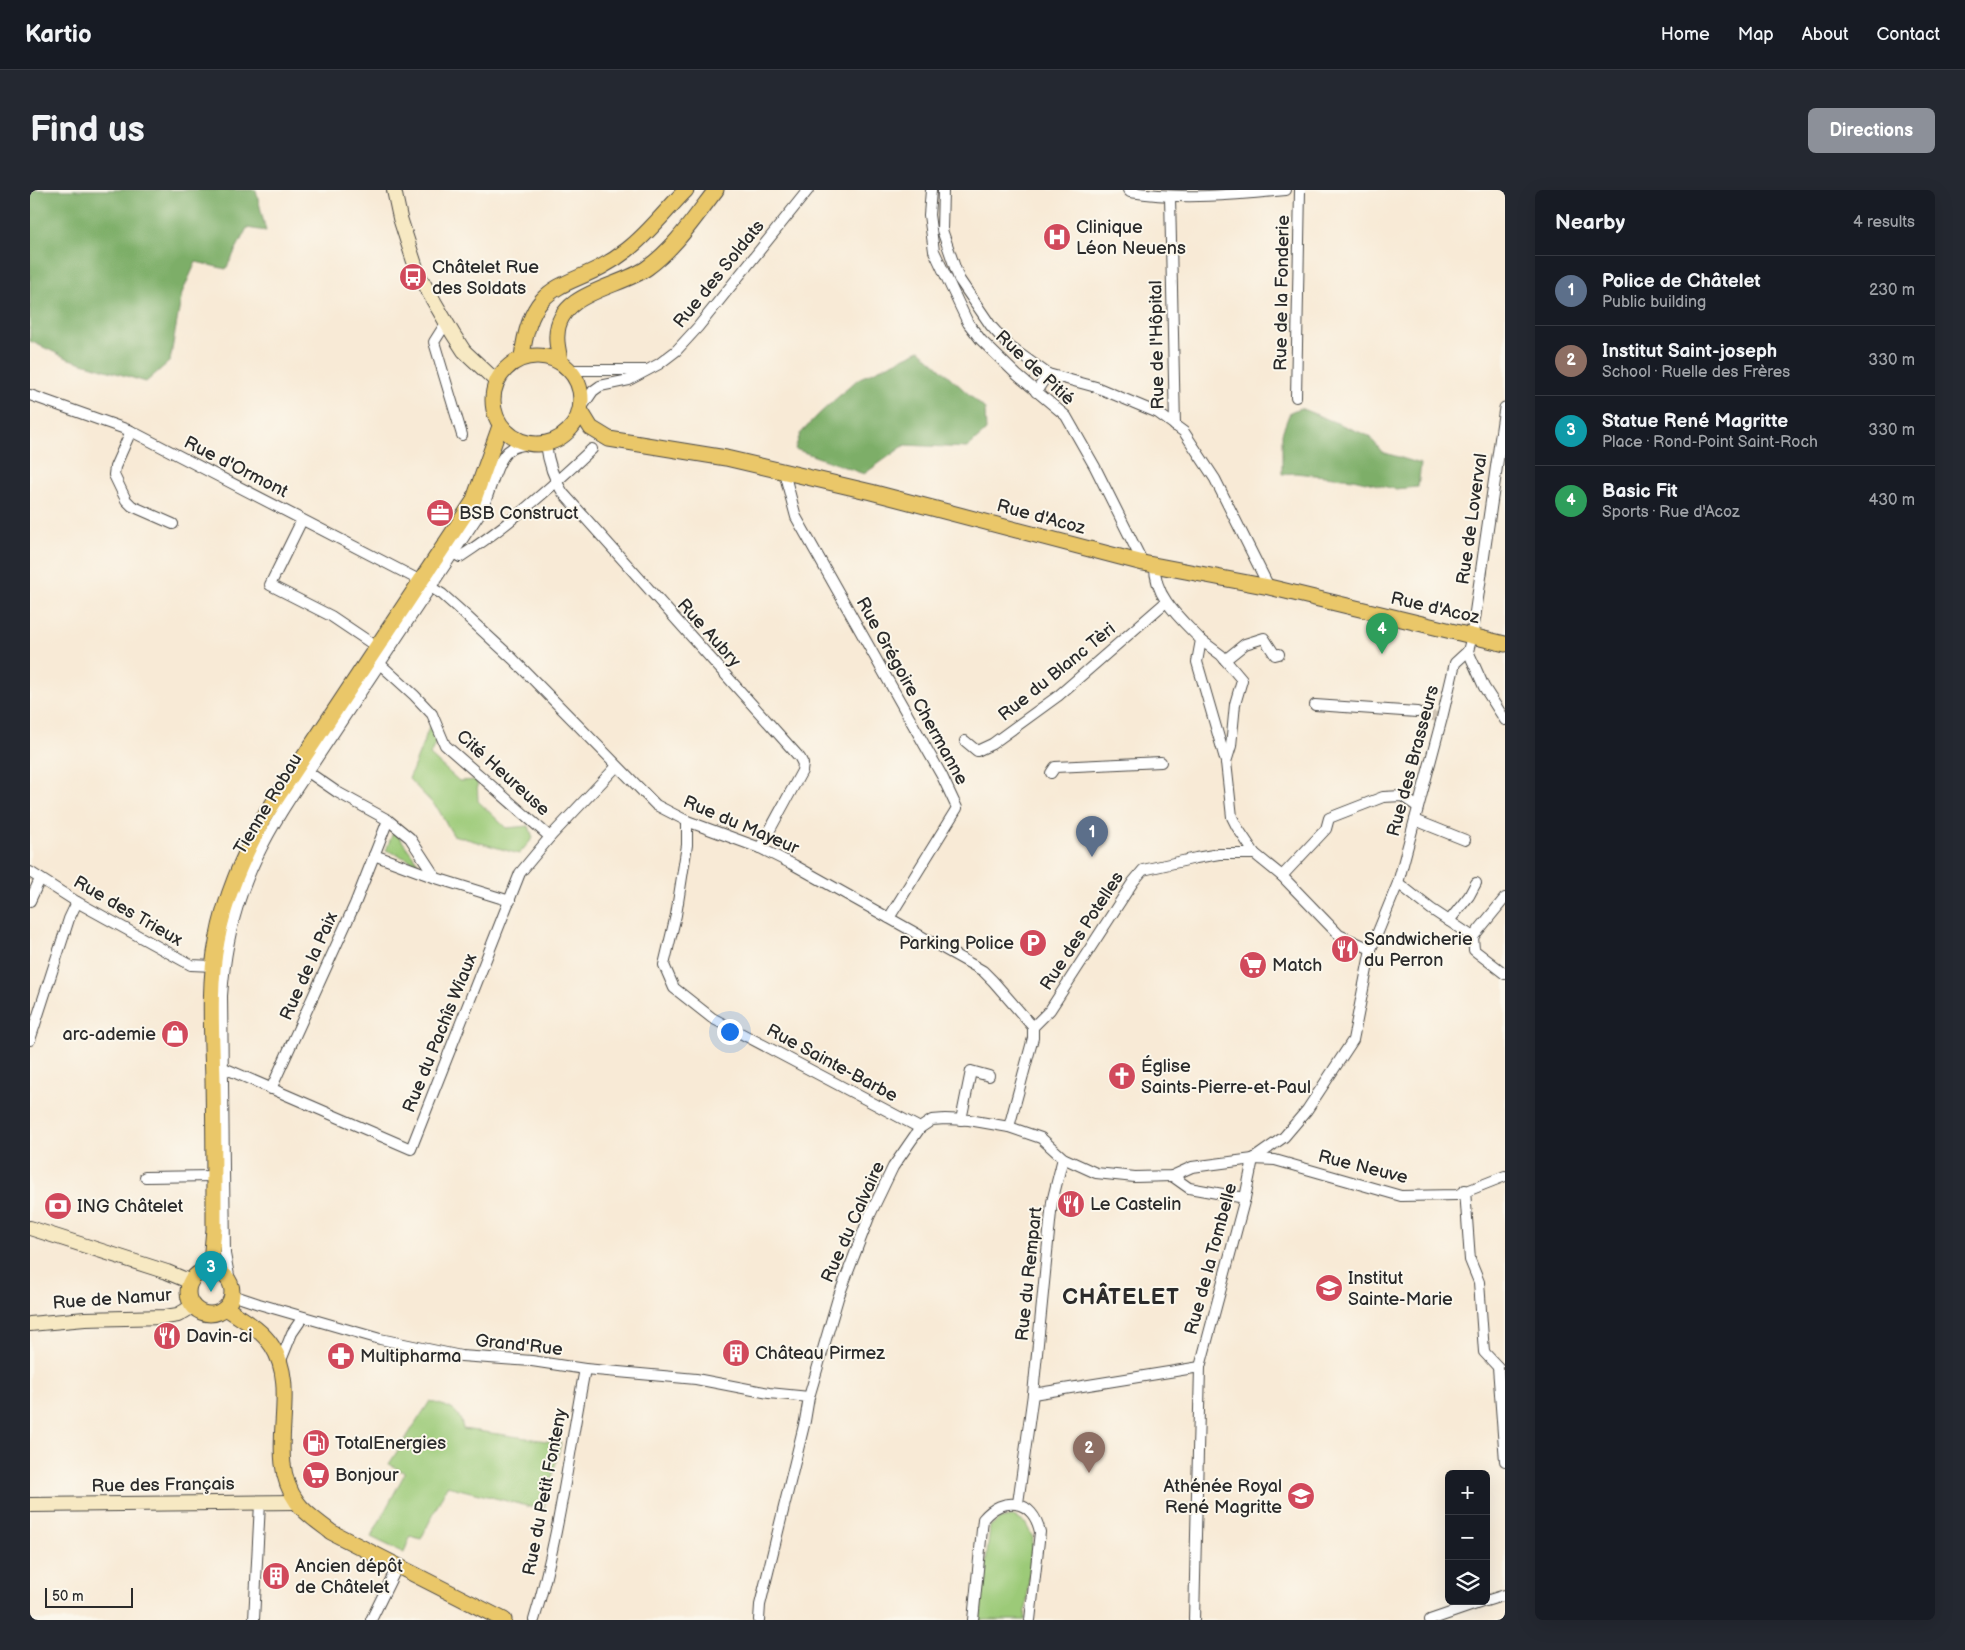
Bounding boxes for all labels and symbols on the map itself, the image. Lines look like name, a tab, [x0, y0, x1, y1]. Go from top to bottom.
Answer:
street label: Rue de la Fonderie	[1270, 214, 1294, 371]
street label: Rue des Soldats	[669, 216, 769, 332]
place label: Clinique Léon Neuens	[1076, 217, 1186, 259]
hospital icon: Clinique Léon Neuens	[1042, 222, 1072, 252]
place label: Châtelet Rue des Soldats	[432, 257, 539, 299]
bus stop icon: Châtelet Rue des Soldats	[398, 262, 428, 292]
street label: Rue de l'Hôpital	[1145, 280, 1169, 410]
street label: Rue de Pitié	[991, 326, 1079, 410]
street label: Rue d'Ormont	[181, 432, 292, 502]
street label: Rue de Loverval	[1452, 452, 1492, 586]
street label: Rue d'Acoz	[995, 495, 1088, 539]
office icon: BSB Construct	[425, 498, 455, 528]
place label: BSB Construct	[459, 503, 579, 524]
street label: Rue d'Acoz	[1389, 588, 1482, 629]
street label: Rue Grégoire Chermanne	[852, 593, 973, 789]
street label: Rue Aubry	[673, 594, 746, 672]
pin: 4	[1366, 613, 1398, 654]
street label: Rue du Blanc Tèri	[994, 618, 1120, 726]
street label: Rue des Brasseurs	[1383, 683, 1443, 839]
street label: Cité Heureuse	[452, 726, 554, 820]
street label: Tienne Robau	[230, 750, 306, 858]
street label: Rue du Mayeur	[680, 791, 802, 859]
pin: 1	[1076, 816, 1108, 857]
street label: Rue des Potelles	[1036, 868, 1128, 994]
street label: Rue des Trieux	[70, 871, 187, 951]
street label: Rue de la Paix	[276, 908, 343, 1024]
parking icon: Parking Police	[1018, 928, 1048, 958]
place label: Sandwicherie du Perron	[1364, 929, 1473, 971]
place label: Parking Police	[899, 933, 1014, 954]
restaurant icon: Sandwicherie du Perron	[1330, 934, 1360, 964]
street label: Rue du Pachîs Wiaux	[398, 950, 482, 1116]
supermarket icon: Match	[1238, 950, 1268, 980]
place label: Match	[1272, 955, 1322, 976]
shop icon: arc-ademie	[160, 1019, 190, 1049]
your location	[717, 1019, 743, 1045]
street label: Rue Sainte-Barbe	[763, 1020, 901, 1107]
place label: arc-ademie	[63, 1024, 156, 1045]
place label: Église Saints-Pierre-et-Paul	[1141, 1054, 1311, 1098]
church icon: Église Saints-Pierre-et-Paul	[1107, 1061, 1137, 1091]
street label: Rue Neuve	[1316, 1146, 1410, 1188]
street label: Rue du Calvaire	[817, 1158, 889, 1286]
street label: Rue de la Tombelle	[1181, 1181, 1241, 1337]
restaurant icon: Le Castelin	[1056, 1189, 1086, 1219]
bank icon: ING Châtelet	[43, 1191, 73, 1221]
place label: Le Castelin	[1090, 1194, 1181, 1215]
place label: ING Châtelet	[77, 1196, 184, 1217]
street label: Rue du Rempart	[1012, 1205, 1047, 1342]
pin: 3	[195, 1251, 227, 1292]
place label: Institut Sainte-Marie	[1348, 1268, 1453, 1310]
school or university icon: Institut Sainte-Marie	[1314, 1273, 1344, 1303]
district label: CHÂTELET	[1062, 1282, 1180, 1311]
street label: Rue de Namur	[52, 1284, 173, 1314]
restaurant icon: Davin-ci	[152, 1321, 182, 1351]
place label: Davin-ci	[186, 1326, 252, 1347]
street label: Grand'Rue	[474, 1330, 564, 1360]
building icon: Château Pirmez	[721, 1338, 751, 1368]
pharmacy icon: Multipharma	[326, 1341, 356, 1371]
place label: Château Pirmez	[755, 1343, 885, 1364]
place label: Multipharma	[360, 1346, 461, 1367]
street label: Rue du Petit Fonteny	[519, 1406, 572, 1577]
fuel station icon: TotalEnergies	[301, 1428, 331, 1458]
pin: 2	[1073, 1432, 1105, 1473]
place label: TotalEnergies	[335, 1433, 446, 1454]
supermarket icon: Bonjour	[301, 1460, 331, 1490]
place label: Bonjour	[335, 1465, 399, 1486]
street label: Rue des Français	[91, 1473, 235, 1497]
place label: Athénée Royal René Magritte	[1164, 1476, 1282, 1518]
school or university icon: Athénée Royal René Magritte	[1286, 1481, 1316, 1511]
place label: Ancien dépôt de Châtelet	[295, 1556, 403, 1598]
building icon: Ancien dépôt de Châtelet	[261, 1561, 291, 1591]
scale bar	[45, 1585, 132, 1608]

